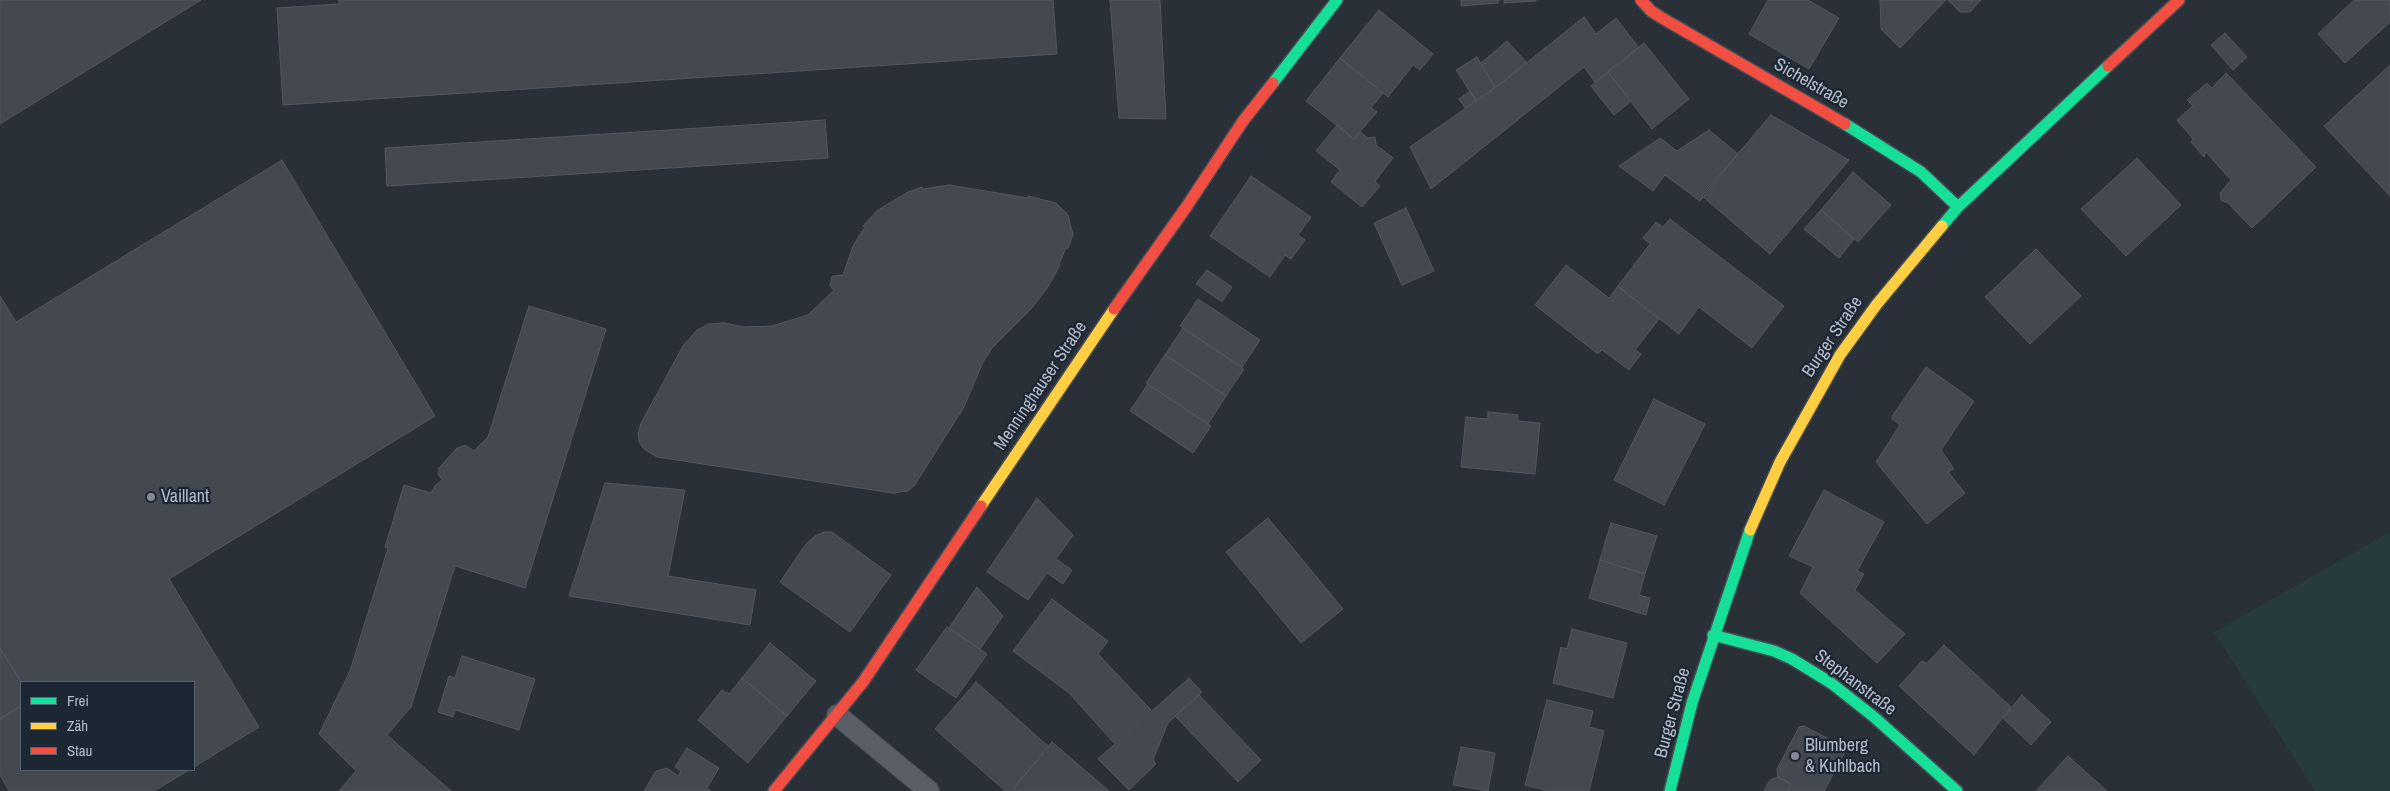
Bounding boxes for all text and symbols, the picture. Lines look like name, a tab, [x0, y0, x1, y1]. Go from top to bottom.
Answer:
street label: Sichelstraße	[1770, 54, 1852, 114]
street label: Burger Straße	[1798, 293, 1868, 381]
street label: Menninghauser Straße	[990, 317, 1092, 455]
place label: Vaillant	[161, 486, 209, 508]
marker: Vaillant	[145, 491, 157, 503]
street label: Stephanstraße	[1810, 645, 1900, 721]
street label: Burger Straße	[1651, 665, 1695, 761]
legend	[20, 681, 195, 771]
text: Frei	[67, 690, 89, 711]
text: Zäh	[67, 715, 88, 736]
place label: Blumberg & Kuhlbach	[1805, 735, 1880, 778]
text: Stau	[67, 740, 92, 761]
marker: Blumberg & Kuhlbach	[1789, 750, 1801, 762]

